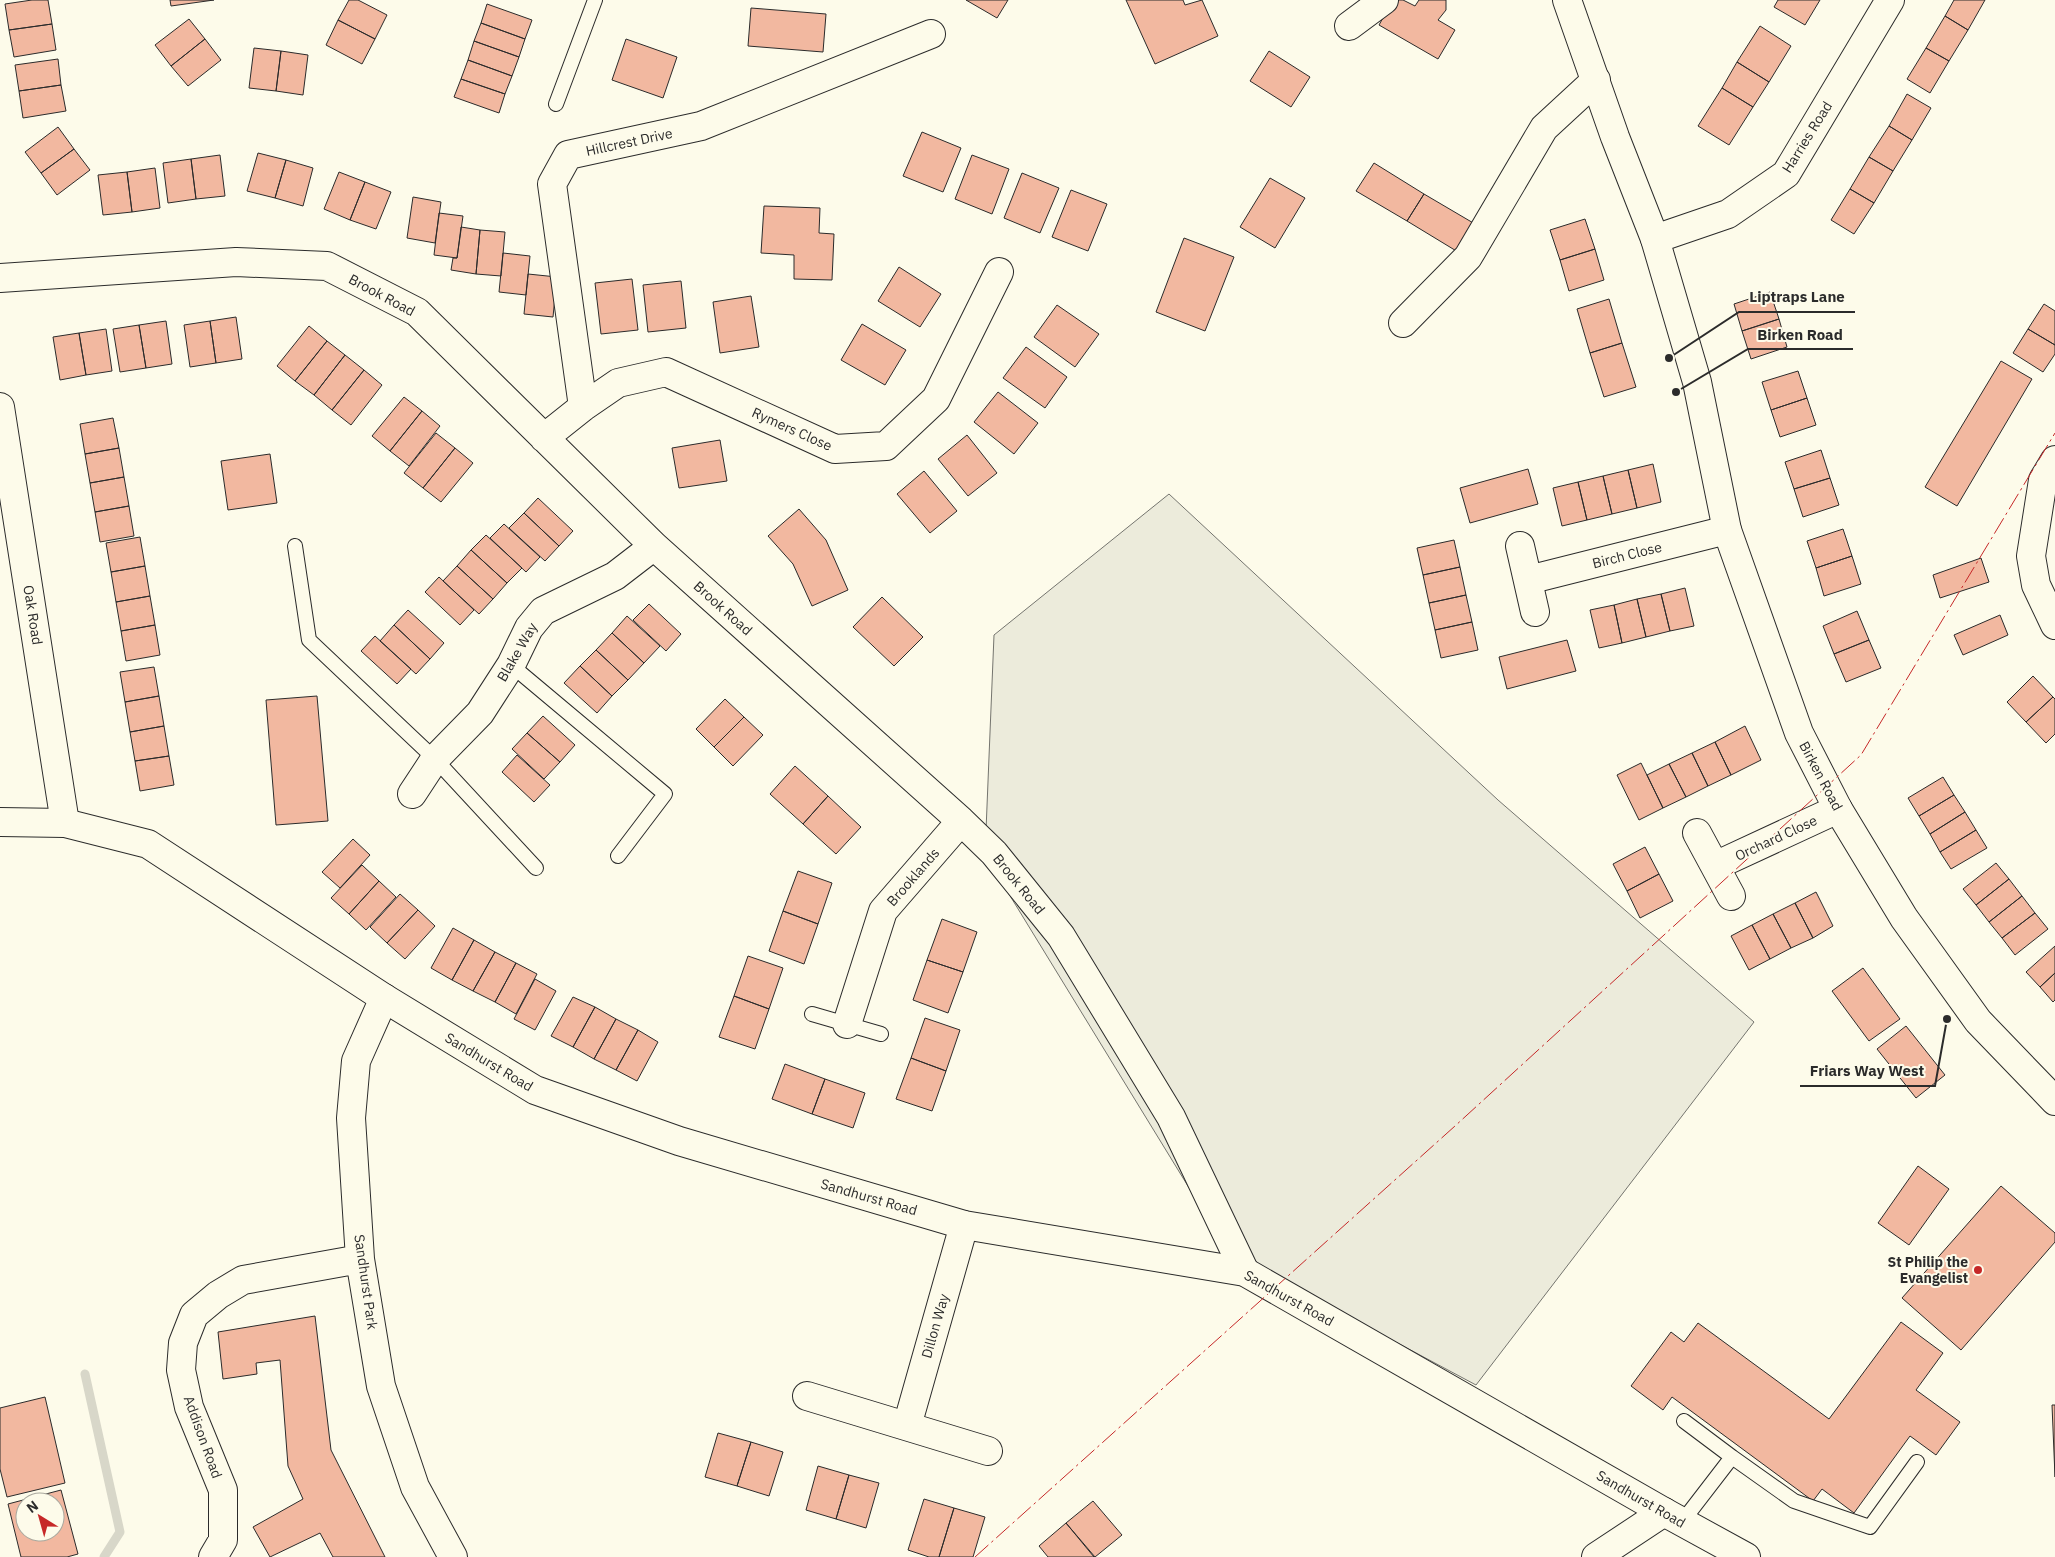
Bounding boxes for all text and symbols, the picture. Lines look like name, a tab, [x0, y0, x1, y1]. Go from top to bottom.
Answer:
street label: Harries Road	[1778, 98, 1836, 176]
street label: Hillcrest Drive	[584, 124, 674, 160]
street label: Brook Road	[346, 270, 418, 320]
callout: Liptraps Lane	[1739, 282, 1855, 312]
text: Liptraps Lane	[1749, 287, 1845, 306]
callout: Birken Road	[1748, 319, 1853, 349]
text: Birken Road	[1757, 325, 1843, 344]
street label: Rymers Close	[749, 403, 835, 455]
street label: Birch Close	[1590, 538, 1664, 572]
street label: Brook Road	[690, 577, 756, 639]
street label: Oak Road	[19, 584, 47, 646]
street label: Blake Way	[493, 619, 541, 685]
street label: Birken Road	[1795, 738, 1847, 814]
street label: Orchard Close	[1732, 811, 1820, 865]
street label: Brooklands	[883, 844, 943, 910]
street label: Brook Road	[989, 850, 1049, 918]
street label: Sandhurst Road	[442, 1029, 536, 1095]
callout: Friars Way West	[1800, 1056, 1935, 1086]
text: Friars Way West	[1810, 1061, 1924, 1080]
street label: Sandhurst Road	[819, 1175, 919, 1219]
street label: Sandhurst Park	[350, 1233, 382, 1331]
place label: St Philip the Evangelist	[1888, 1253, 1968, 1287]
marker: St Philip the Evangelist	[1972, 1264, 1984, 1276]
street label: Sandhurst Road	[1241, 1266, 1337, 1330]
street label: Dillon Way	[917, 1292, 953, 1360]
street label: Addison Road	[180, 1393, 226, 1481]
street label: Sandhurst Road	[1593, 1466, 1689, 1532]
north arrow	[15, 1492, 65, 1542]
text: N	[23, 1496, 42, 1517]

